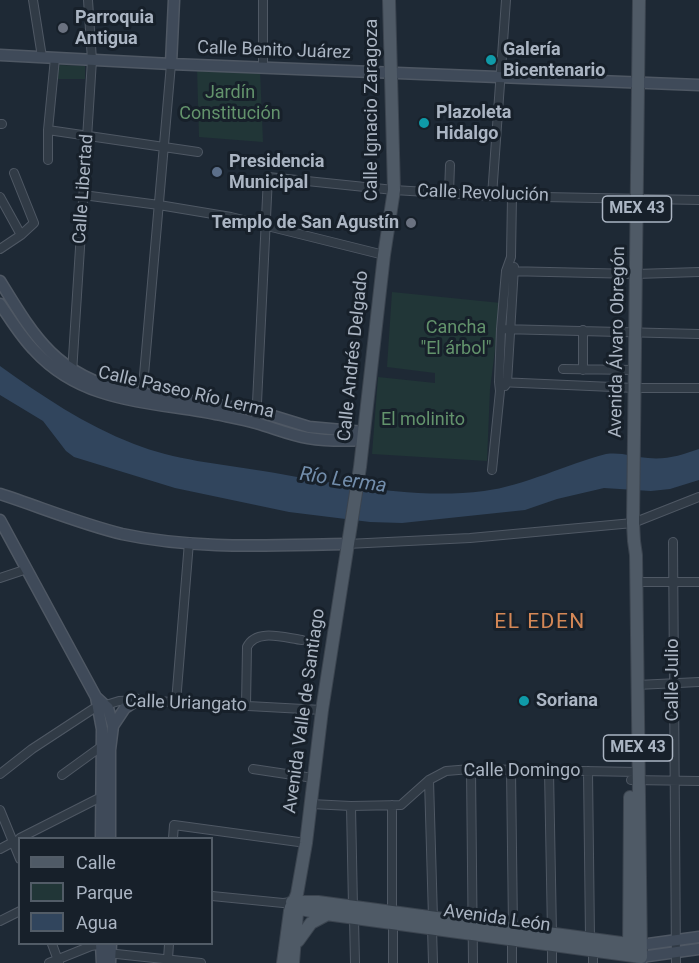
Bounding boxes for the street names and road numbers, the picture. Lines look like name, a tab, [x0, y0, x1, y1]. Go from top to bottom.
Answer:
street label: Calle Ignacio Zaragoza	[361, 19, 383, 201]
street label: Calle Benito Juárez	[197, 38, 351, 64]
street label: Calle Libertad	[69, 133, 99, 245]
street label: Calle Revolución	[417, 181, 549, 207]
road number: MEX 43	[602, 196, 672, 222]
street label: Avenida Álvaro Obregón	[606, 246, 630, 438]
street label: Calle Andrés Delgado	[334, 270, 374, 442]
street label: Calle Paseo Río Lerma	[96, 362, 276, 424]
street label: Avenida Valle de Santiago	[280, 607, 330, 815]
street label: Calle Julio	[662, 638, 684, 722]
street label: Calle Uriangato	[125, 691, 247, 717]
road number: MEX 43	[604, 735, 672, 761]
street label: Calle Domingo	[464, 760, 580, 782]
street label: Avenida León	[442, 901, 552, 937]

